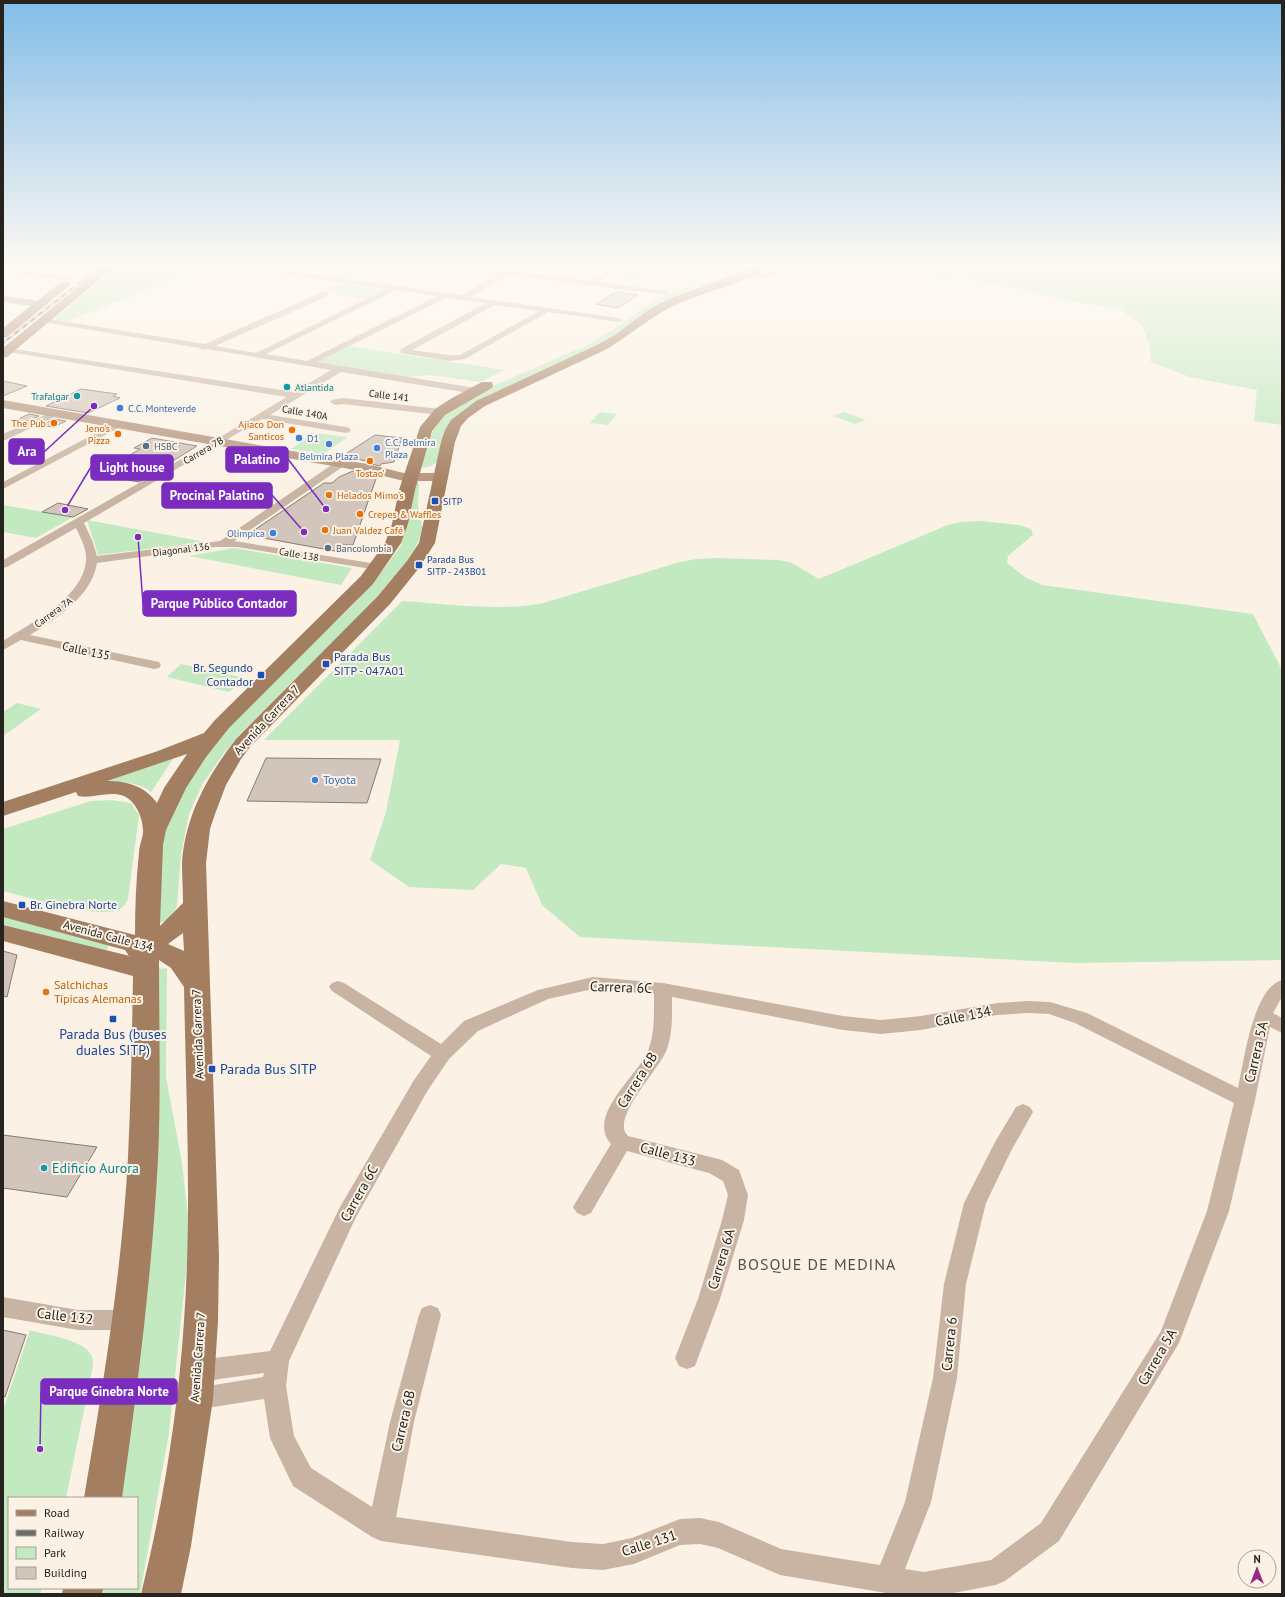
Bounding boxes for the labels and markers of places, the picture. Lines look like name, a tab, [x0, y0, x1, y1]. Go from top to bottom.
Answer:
place label: Atlantida	[295, 381, 334, 394]
marker: Atlantida	[282, 382, 292, 392]
place label: Trafalgar	[31, 390, 70, 403]
marker: Trafalgar	[72, 391, 82, 401]
place label: C.C. Monteverde	[128, 402, 196, 415]
marker: C.C. Monteverde	[115, 403, 125, 413]
place label: The Pub	[11, 417, 46, 430]
marker: The Pub	[49, 418, 59, 428]
place label: Ajiaco Don Santicos	[238, 418, 284, 443]
place label: Jeno's Pizza	[85, 422, 110, 447]
marker: Ajiaco Don Santicos	[287, 425, 297, 435]
marker: Jeno's Pizza	[113, 429, 123, 439]
place label: D1	[307, 432, 319, 445]
marker: D1	[294, 433, 304, 443]
place label: C.C. Belmira Plaza	[385, 436, 436, 461]
callout: Ara	[9, 439, 44, 464]
marker: Belmira Plaza	[324, 439, 334, 449]
place label: HSBC	[154, 440, 178, 453]
marker: HSBC	[141, 441, 151, 451]
marker: C.C. Belmira Plaza	[372, 443, 382, 453]
callout: Palatino	[226, 447, 288, 472]
place label: Belmira Plaza	[300, 450, 358, 463]
callout: Light house	[91, 455, 173, 480]
marker: Tostao’	[365, 456, 375, 466]
place label: Tostao’	[356, 467, 385, 480]
callout: Procinal Palatino	[162, 483, 272, 508]
place label: Helados Mimo's	[337, 489, 404, 502]
marker: Helados Mimo's	[324, 490, 334, 500]
place label: SITP	[443, 495, 463, 508]
marker: SITP	[430, 496, 440, 506]
place label: Crepes & Waffles	[368, 508, 441, 521]
marker: Crepes & Waffles	[355, 509, 365, 519]
place label: Juan Valdez Café	[332, 524, 403, 537]
marker: Juan Valdez Café	[320, 525, 330, 535]
place label: Olímpica	[227, 527, 265, 540]
marker: Olímpica	[268, 528, 278, 538]
place label: Bancolombia	[336, 542, 391, 555]
marker: Bancolombia	[323, 543, 333, 553]
place label: Parada Bus SITP - 243B01	[427, 553, 486, 578]
marker: Parada Bus SITP - 243B01	[414, 560, 424, 570]
callout: Parque Público Contador	[143, 591, 296, 616]
place label: Parada Bus SITP - 047A01	[334, 649, 405, 678]
marker: Parada Bus SITP - 047A01	[321, 659, 331, 669]
place label: Br. Segundo Contador	[193, 660, 253, 689]
marker: Br. Segundo Contador	[256, 670, 266, 680]
place label: Toyota	[323, 772, 356, 787]
marker: Toyota	[310, 775, 320, 785]
place label: Br. Ginebra Norte	[30, 897, 117, 912]
marker: Br. Ginebra Norte	[17, 900, 27, 910]
place label: Salchichas Típicas Alemanas	[54, 977, 142, 1006]
marker: Salchichas Típicas Alemanas	[41, 987, 51, 997]
marker: Parada Bus (buses duales SITP)	[108, 1014, 118, 1024]
place label: Parada Bus (buses duales SITP)	[59, 1025, 167, 1059]
place label: Parada Bus SITP	[220, 1060, 317, 1078]
marker: Parada Bus SITP	[207, 1064, 217, 1074]
place label: Edificio Aurora	[52, 1159, 139, 1177]
marker: Edificio Aurora	[39, 1163, 49, 1173]
callout: Parque Ginebra Norte	[41, 1379, 177, 1404]

